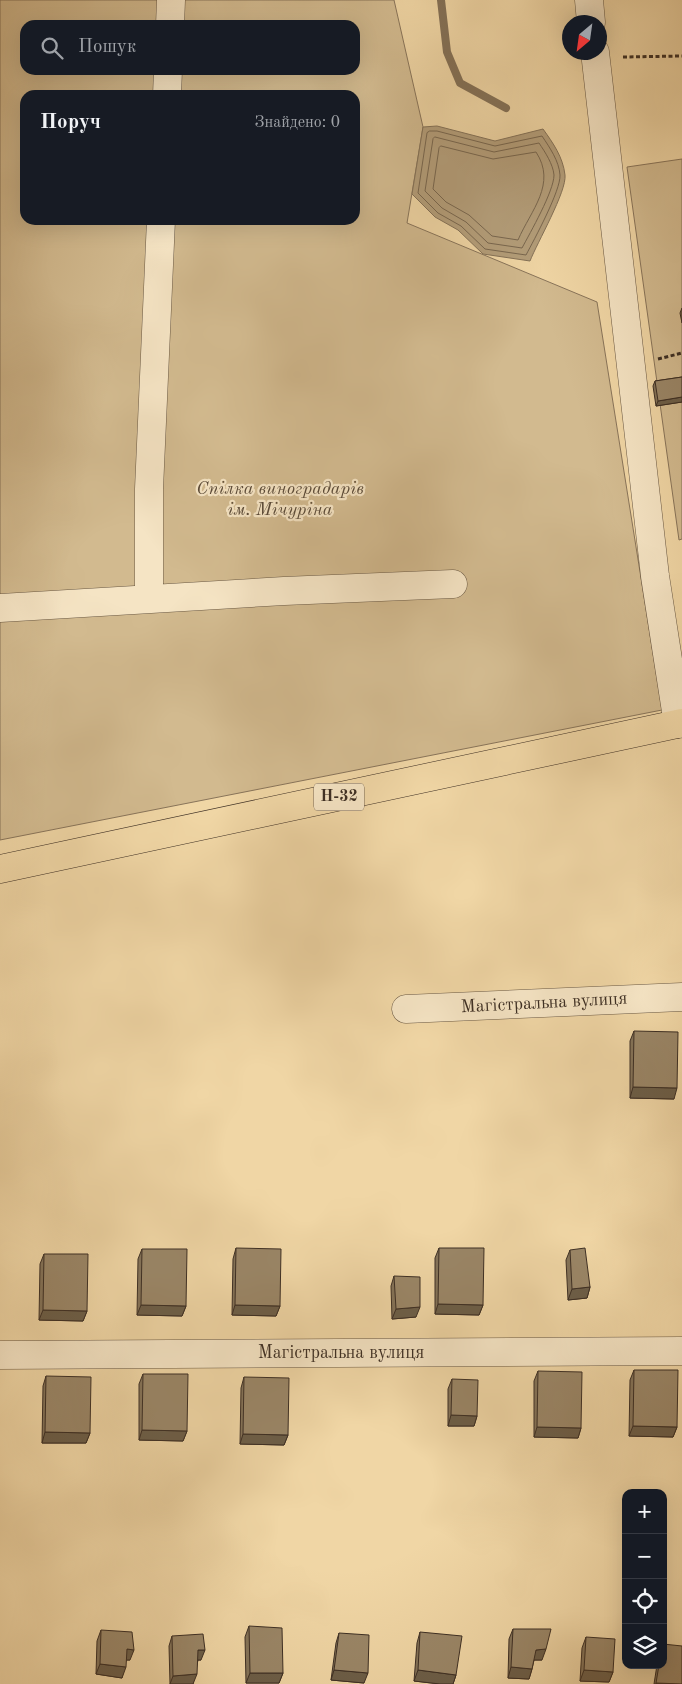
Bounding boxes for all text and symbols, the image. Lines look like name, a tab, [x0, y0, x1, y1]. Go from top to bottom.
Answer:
north arrow	[562, 15, 607, 60]
search box	[20, 20, 360, 75]
icon: search	[38, 34, 66, 62]
text: Пошук	[78, 38, 136, 57]
text: Поруч	[40, 112, 101, 133]
text: Знайдено: 0	[255, 115, 340, 131]
park label: Спілка виноградарів ім. Мічуріна	[196, 480, 364, 519]
road number: Н-32	[314, 784, 364, 810]
street label: Магістральна вулиця	[460, 990, 628, 1016]
street label: Магістральна вулиця	[258, 1344, 424, 1362]
map controls	[622, 1489, 667, 1669]
button: +	[622, 1489, 667, 1534]
button: −	[622, 1534, 667, 1579]
button: locate	[622, 1579, 667, 1624]
button: layers	[622, 1624, 667, 1669]

